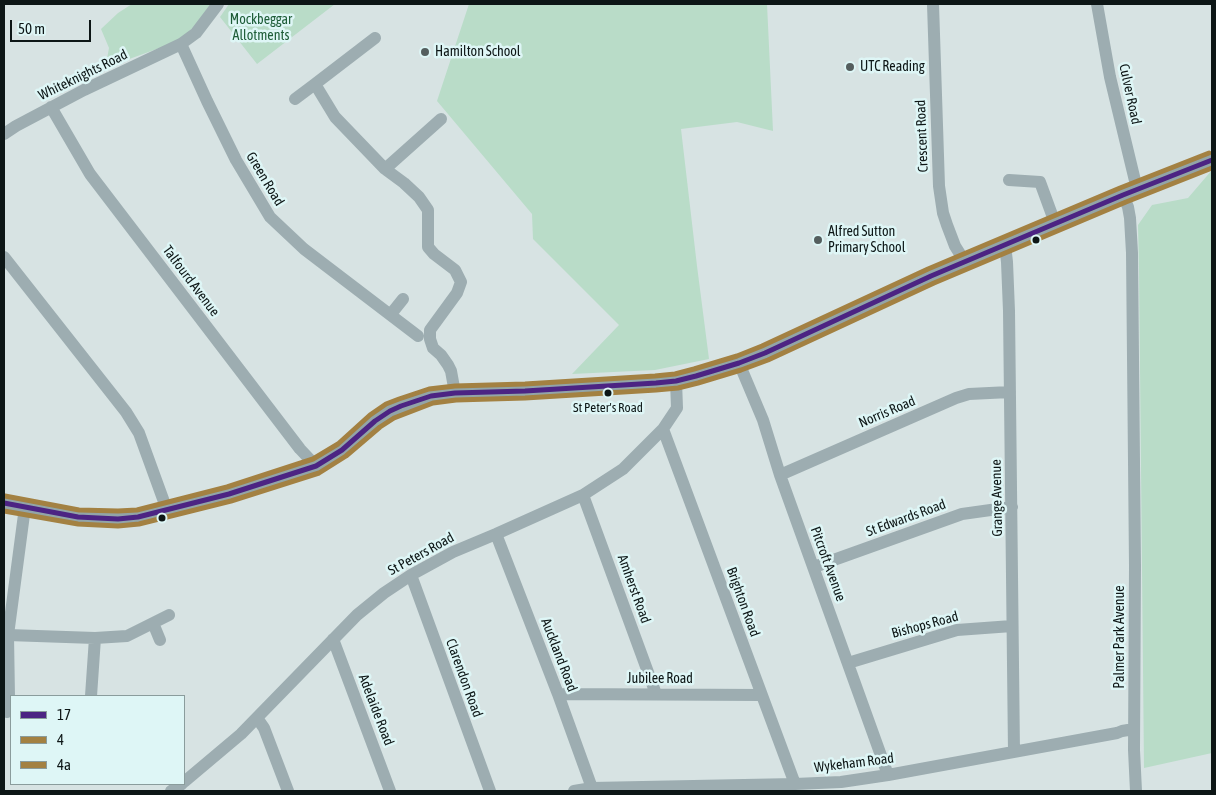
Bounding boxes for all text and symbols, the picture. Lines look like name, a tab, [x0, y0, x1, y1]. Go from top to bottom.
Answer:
scale bar	[12, 10, 94, 42]
park label: Mockbeggar Allotments	[230, 12, 292, 44]
text: 50 m	[18, 20, 45, 37]
place label: Hamilton School	[435, 44, 521, 60]
street label: Whiteknights Road	[36, 46, 130, 104]
marker: Hamilton School	[419, 46, 431, 58]
place label: UTC Reading	[860, 59, 925, 75]
marker: UTC Reading	[844, 61, 856, 73]
street label: Culver Road	[1115, 62, 1145, 126]
street label: Crescent Road	[912, 99, 932, 173]
street label: Green Road	[242, 149, 288, 209]
place label: Alfred Sutton Primary School	[828, 224, 905, 256]
marker: Alfred Sutton Primary School	[812, 234, 824, 246]
unlabelled marker	[1031, 235, 1041, 245]
street label: Talfourd Avenue	[159, 242, 223, 320]
marker: St Peter's Road	[603, 388, 613, 398]
street label: Norris Road	[856, 393, 918, 431]
place label: St Peter's Road	[573, 400, 643, 416]
street label: Grange Avenue	[988, 459, 1006, 537]
street label: St Edwards Road	[864, 496, 948, 540]
unlabelled marker	[157, 513, 167, 523]
street label: Pitcroft Avenue	[807, 524, 849, 604]
street label: St Peters Road	[385, 529, 457, 579]
street label: Amherst Road	[614, 552, 654, 626]
street label: Brighton Road	[723, 565, 763, 639]
street label: Palmer Park Avenue	[1112, 585, 1128, 689]
street label: Bishops Road	[890, 608, 960, 642]
street label: Auckland Road	[537, 616, 581, 694]
street label: Clarendon Road	[442, 636, 486, 720]
street label: Jubilee Road	[627, 671, 693, 687]
street label: Adelaide Road	[355, 672, 397, 748]
legend	[10, 695, 185, 785]
text: 17	[57, 706, 71, 723]
text: 4	[57, 731, 64, 748]
street label: Wykeham Road	[813, 750, 895, 776]
text: 4a	[57, 756, 71, 773]

